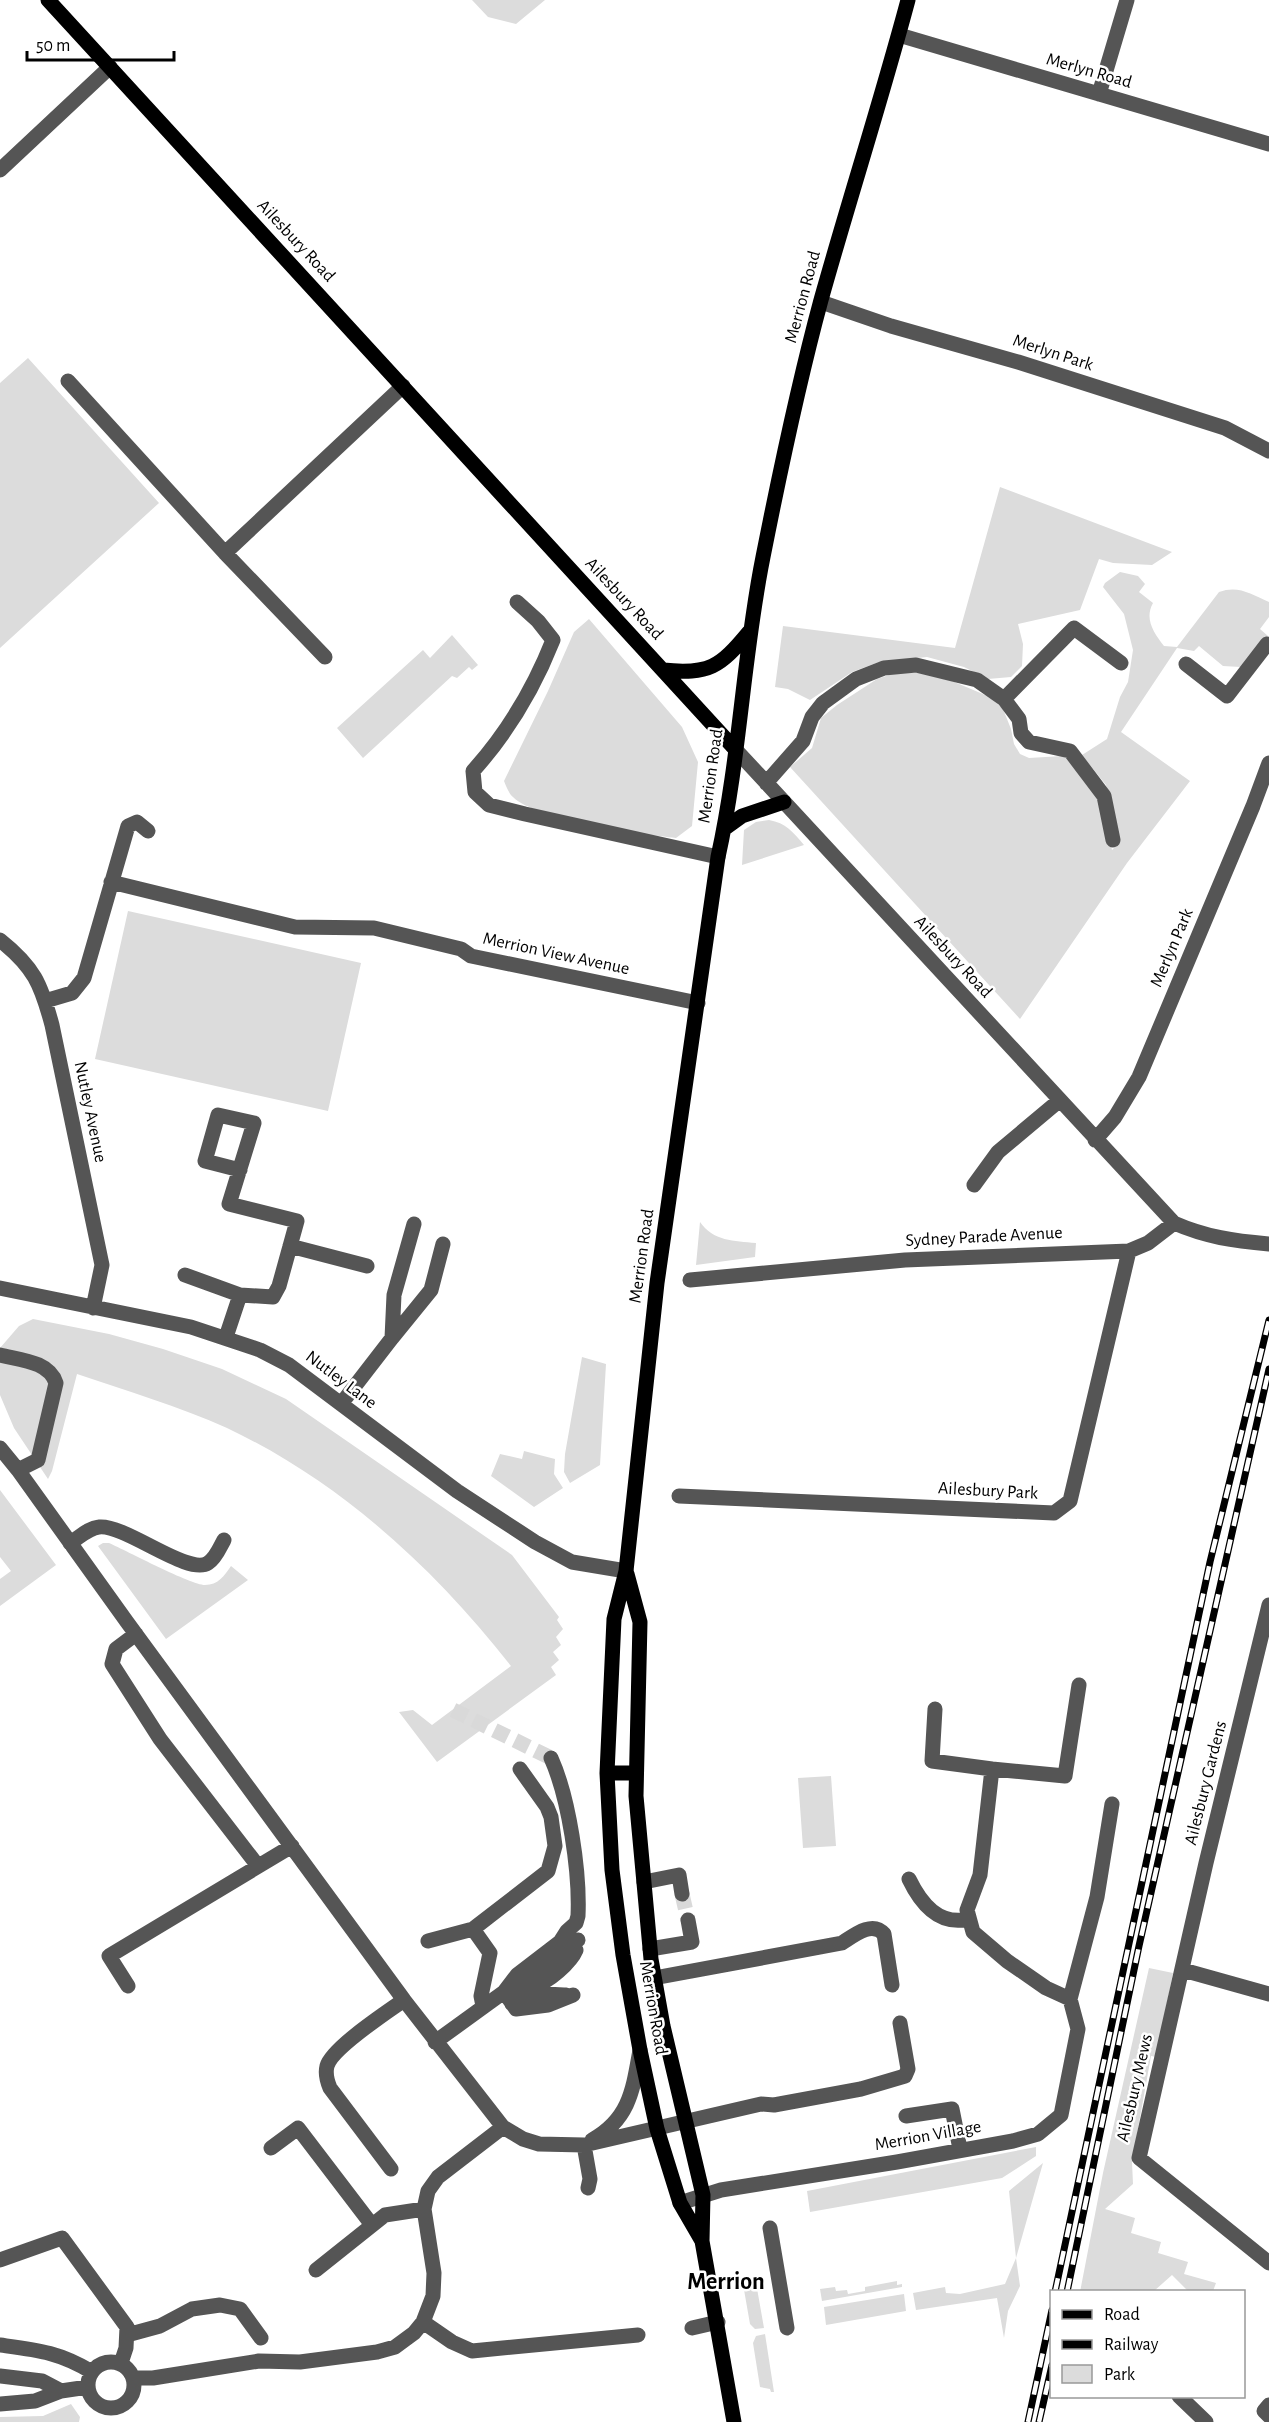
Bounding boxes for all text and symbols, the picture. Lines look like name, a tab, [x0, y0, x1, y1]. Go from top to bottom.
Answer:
scale bar	[27, 24, 174, 62]
text: 50 m	[36, 37, 70, 55]
street label: Merlyn Road	[1044, 50, 1134, 92]
street label: Ailesbury Road	[254, 197, 338, 285]
street label: Merrion Road	[782, 249, 824, 345]
street label: Merlyn Park	[1011, 332, 1096, 375]
street label: Ailesbury Road	[582, 555, 666, 643]
street label: Merrion Road	[695, 728, 727, 824]
street label: Merlyn Park	[1147, 905, 1197, 990]
street label: Ailesbury Road	[911, 913, 995, 1001]
street label: Merrion View Avenue	[481, 930, 631, 978]
street label: Nutley Avenue	[70, 1060, 110, 1164]
street label: Merrion Road	[626, 1208, 658, 1304]
street label: Sydney Parade Avenue	[905, 1224, 1063, 1250]
street label: Nutley Lane	[302, 1348, 380, 1412]
street label: Ailesbury Park	[938, 1479, 1039, 1503]
street label: Ailesbury Gardens	[1182, 1719, 1230, 1847]
street label: Merrion Road	[636, 1960, 670, 2056]
street label: Ailesbury Mews	[1114, 2032, 1156, 2144]
street label: Merrion Village	[873, 2118, 983, 2154]
district label: Merrion	[687, 2270, 765, 2294]
legend	[1050, 2290, 1245, 2398]
text: Road	[1104, 2306, 1140, 2324]
text: Railway	[1104, 2336, 1159, 2354]
text: Park	[1104, 2366, 1136, 2384]

